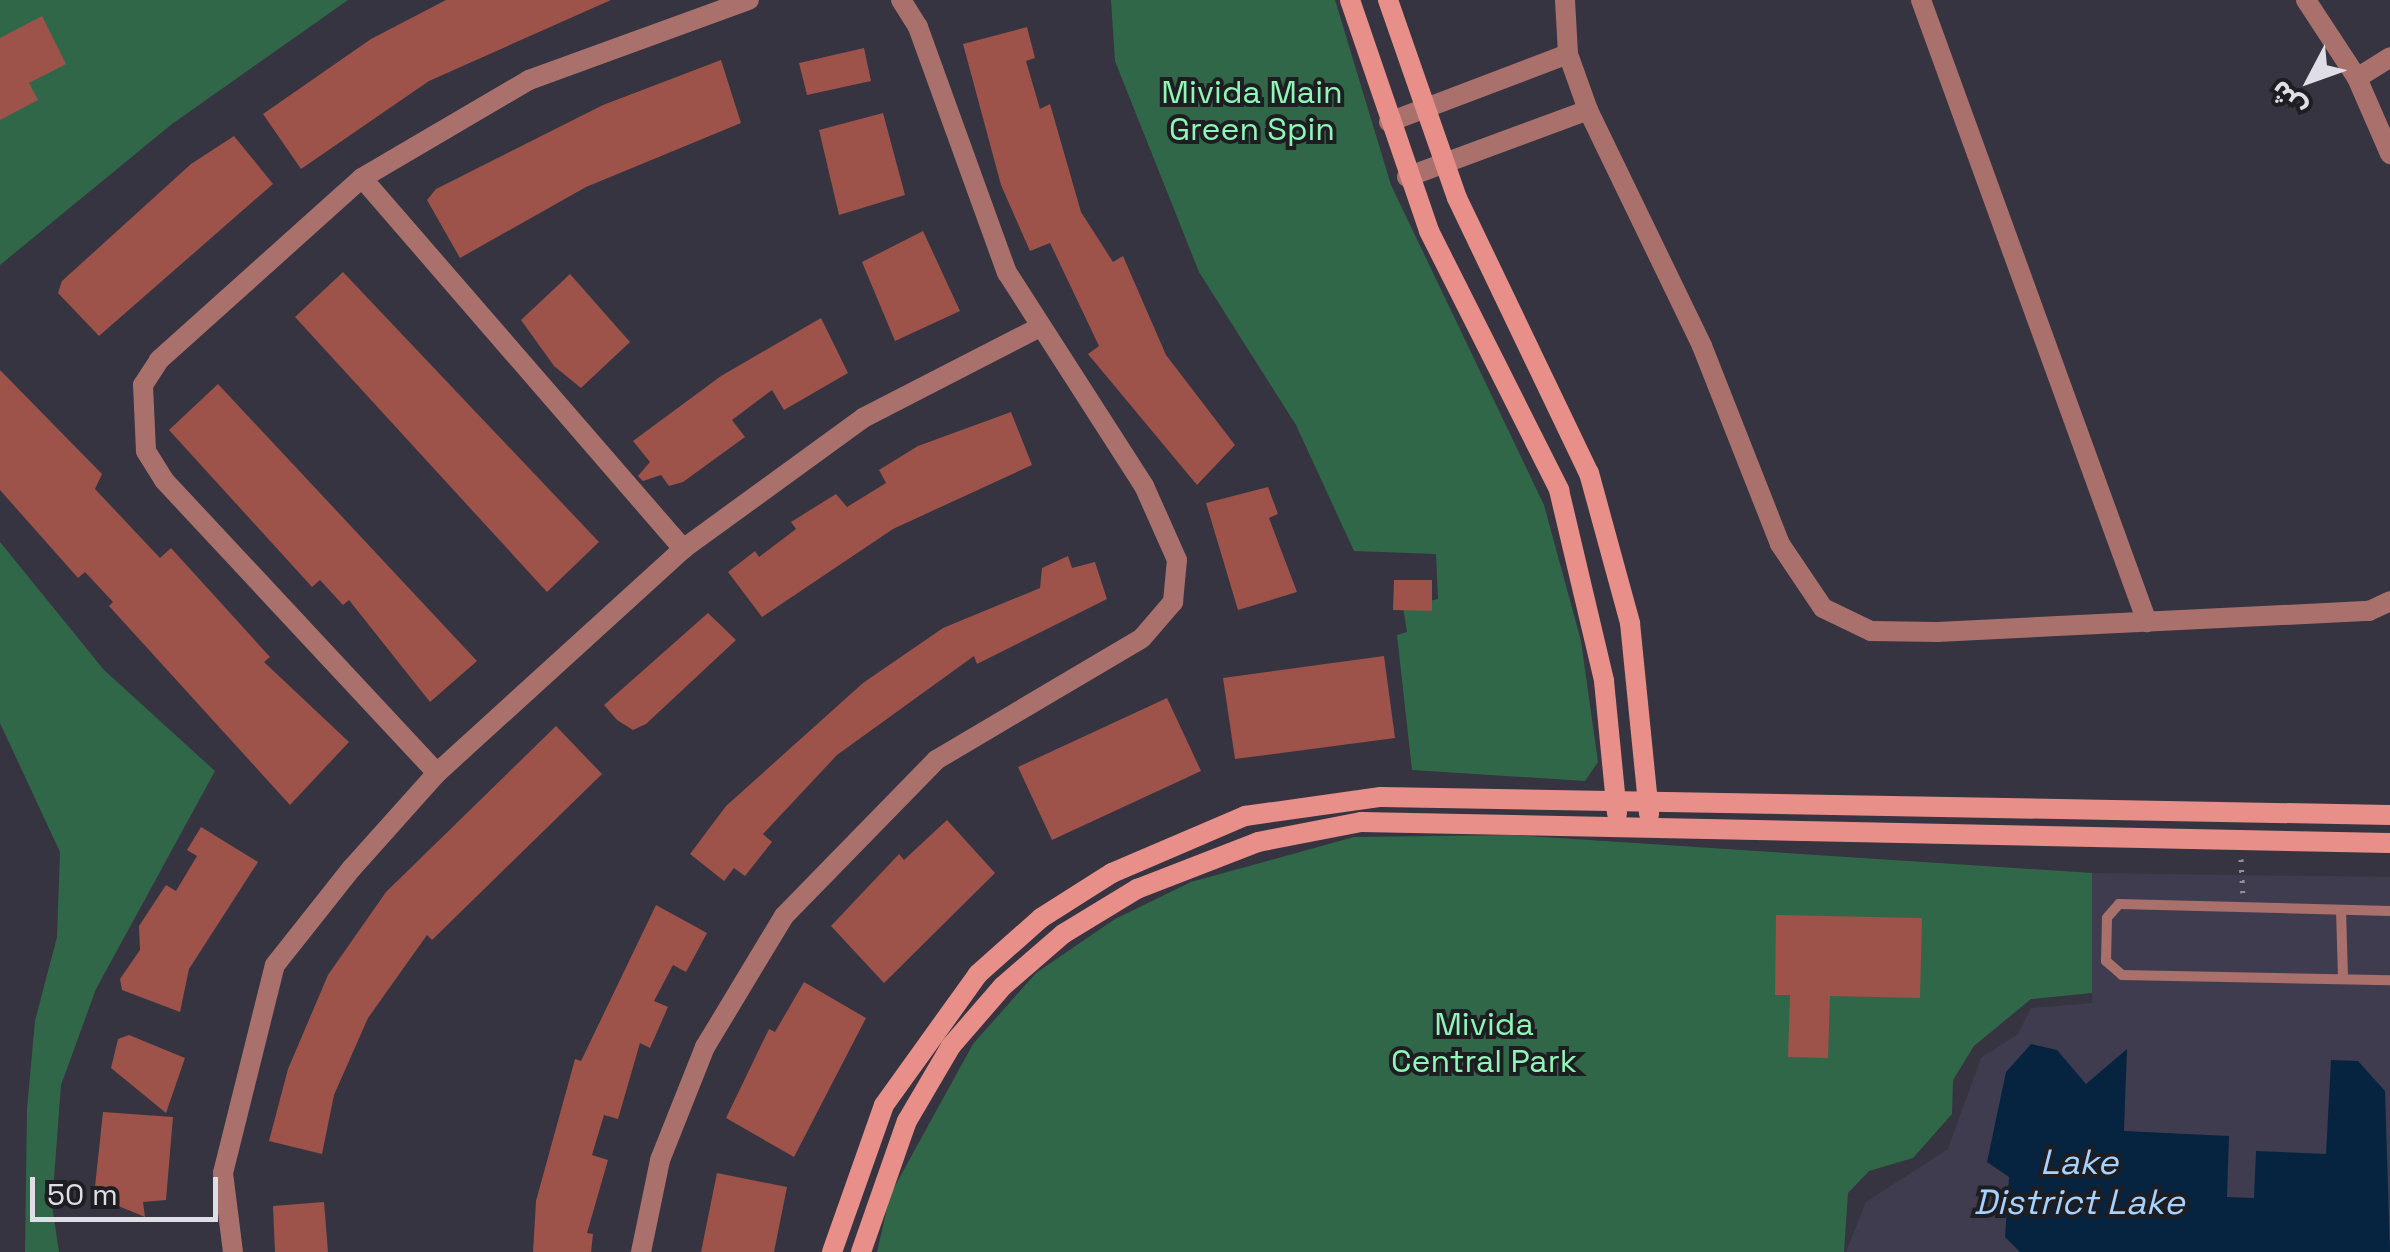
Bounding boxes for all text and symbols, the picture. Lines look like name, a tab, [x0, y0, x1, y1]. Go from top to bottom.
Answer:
north arrow	[2260, 30, 2360, 130]
text: ش	[2261, 73, 2314, 126]
park label: Mivida Main Green Spin	[1161, 74, 1343, 149]
park label: Mivida Central Park	[1391, 1006, 1577, 1081]
water label: Lake District Lake	[1974, 1141, 2184, 1223]
scale bar	[35, 1157, 222, 1219]
text: 50 m	[47, 1175, 118, 1214]

